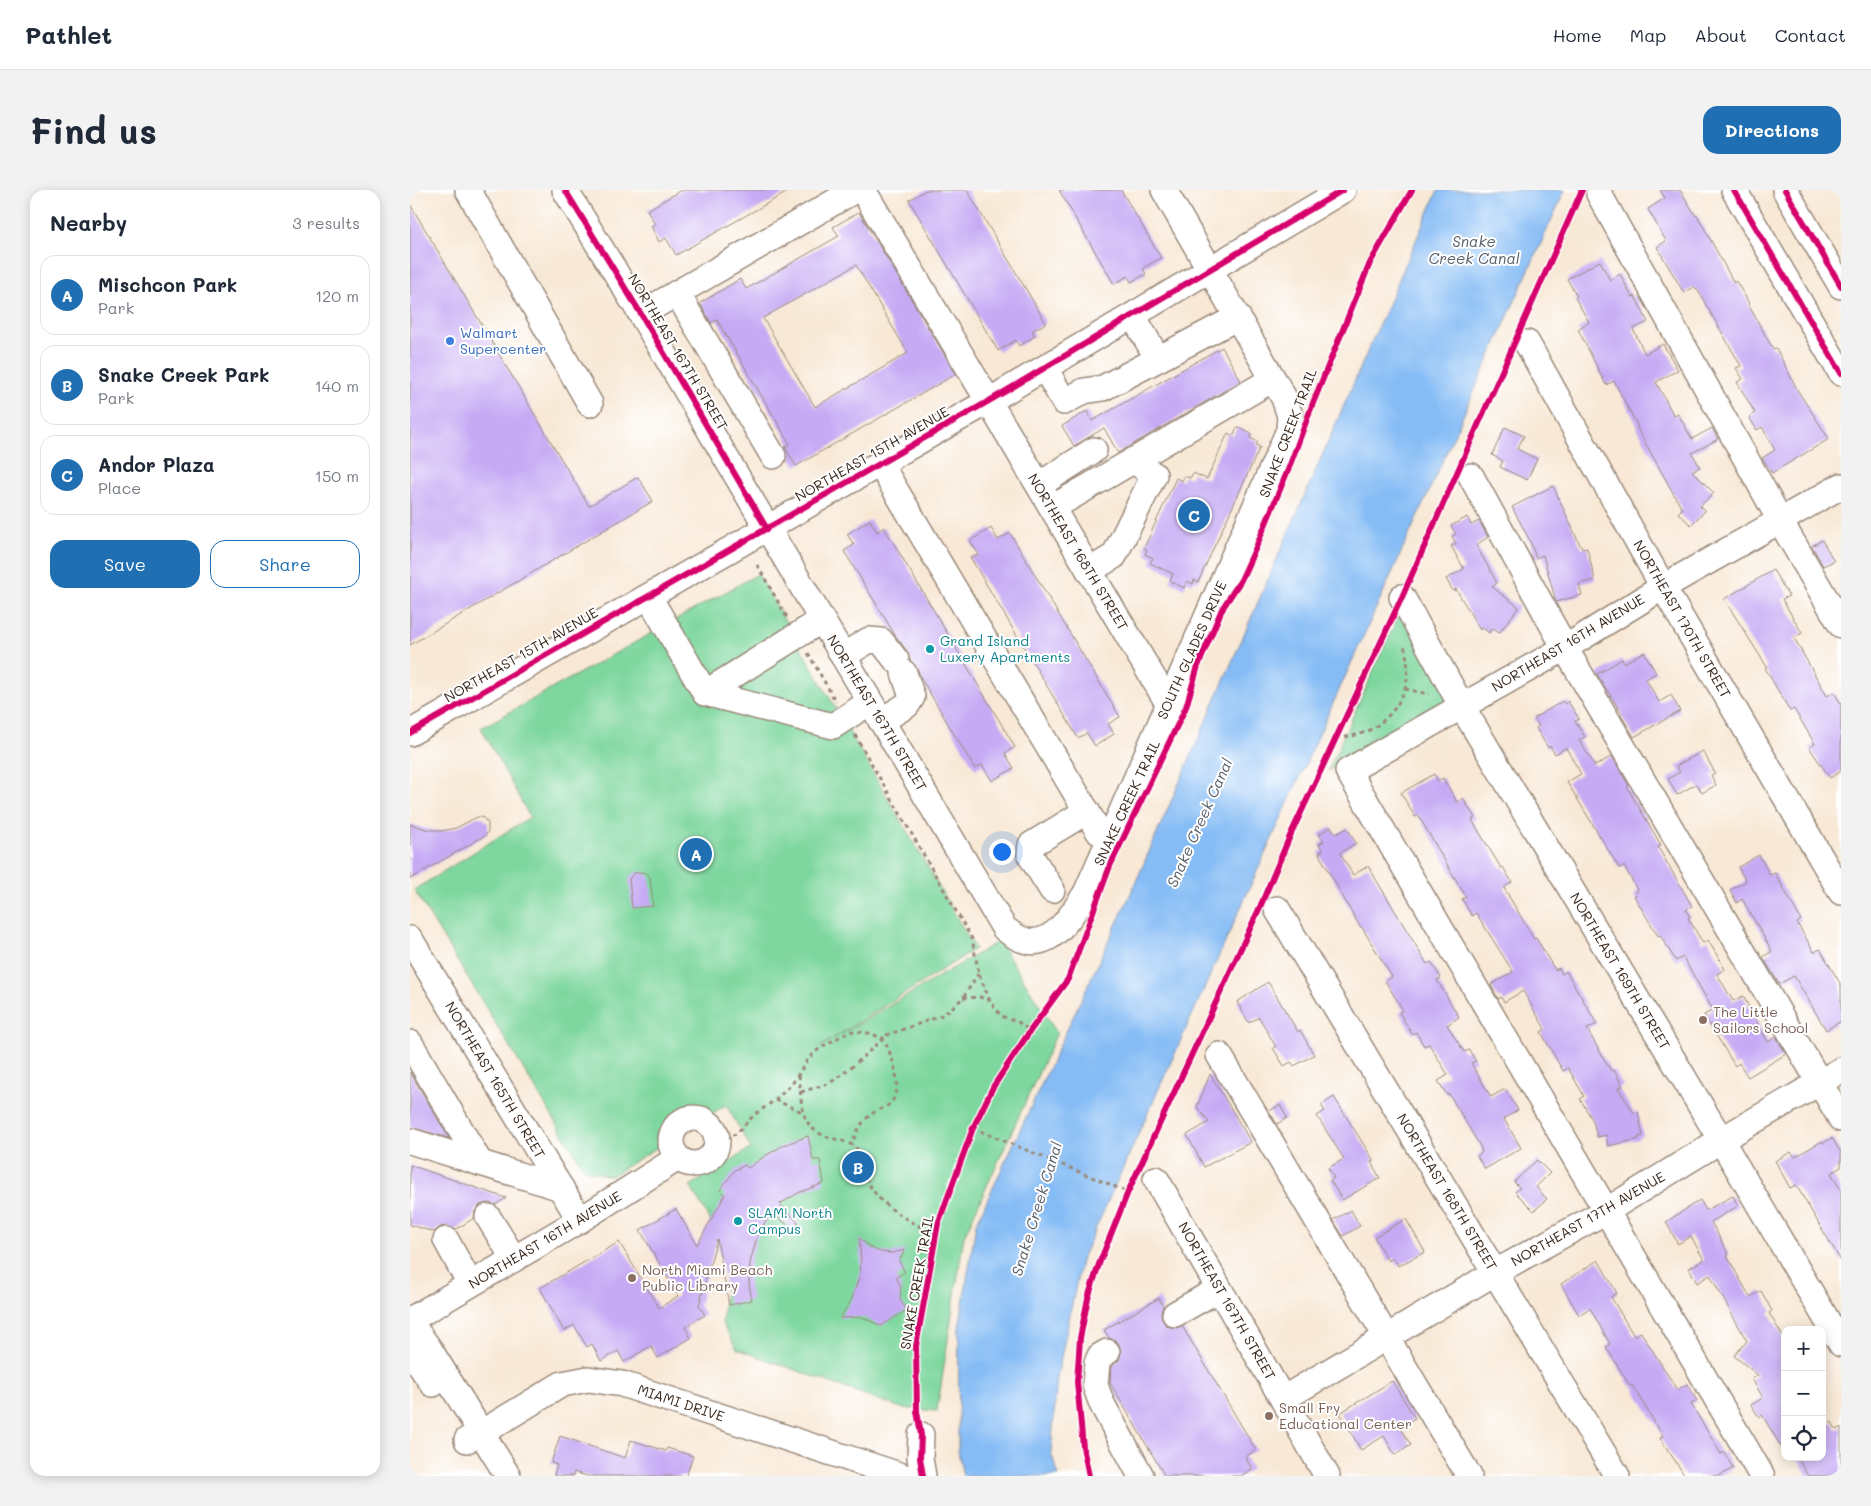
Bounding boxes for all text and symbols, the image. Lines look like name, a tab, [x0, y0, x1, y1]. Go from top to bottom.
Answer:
text: Pathlet	[25, 19, 112, 50]
text: Home	[1553, 23, 1602, 47]
text: Map	[1630, 23, 1666, 47]
text: About	[1694, 23, 1747, 47]
text: Contact	[1775, 23, 1846, 47]
button: Directions	[1703, 106, 1841, 154]
text: Find us	[30, 107, 157, 153]
text: Nearby	[50, 209, 127, 236]
text: 3 results	[292, 212, 360, 233]
water label: Snake Creek Canal	[1428, 231, 1520, 268]
street label: NORTHEAST 167TH STREET	[624, 270, 733, 434]
text: Mischcon Park	[98, 272, 237, 297]
text: A	[61, 285, 73, 306]
text: 120 m	[315, 285, 359, 306]
text: Park	[98, 297, 134, 318]
place label: Walmart Supercenter	[460, 323, 546, 358]
marker: Walmart Supercenter	[444, 335, 456, 347]
text: Snake Creek Park	[98, 362, 269, 387]
street label: SNAKE CREEK TRAIL	[1254, 365, 1321, 500]
text: B	[62, 375, 72, 396]
text: 140 m	[315, 375, 359, 396]
text: Park	[98, 387, 134, 408]
street label: NORTHEAST 15TH AVENUE	[791, 402, 952, 506]
text: Andor Plaza	[98, 452, 215, 477]
text: C	[61, 465, 73, 486]
text: 150 m	[315, 465, 359, 486]
street label: NORTHEAST 168TH STREET	[1024, 470, 1133, 634]
text: Place	[98, 477, 141, 498]
pin: C	[1178, 496, 1210, 534]
street label: NORTHEAST 170TH STREET	[1629, 536, 1736, 701]
button: Save	[50, 540, 200, 588]
button: Share	[210, 540, 360, 588]
street label: SOUTH GLADES DRIVE	[1152, 578, 1231, 722]
street label: NORTHEAST 16TH AVENUE	[1488, 589, 1648, 696]
street label: NORTHEAST 15TH AVENUE	[440, 603, 601, 707]
street label: NORTHEAST 167TH STREET	[823, 631, 932, 795]
place label: Grand Island Luxery Apartments	[940, 631, 1070, 666]
marker: Grand Island Luxery Apartments	[924, 643, 936, 655]
street label: SNAKE CREEK TRAIL	[1089, 736, 1164, 869]
water label: Snake Creek Canal	[1162, 755, 1237, 890]
pin: A	[680, 835, 712, 873]
your location	[989, 839, 1015, 865]
street label: NORTHEAST 169TH STREET	[1566, 889, 1675, 1053]
street label: NORTHEAST 165TH STREET	[441, 998, 550, 1162]
place label: The Little Sailors School	[1713, 1002, 1808, 1037]
marker: The Little Sailors School	[1697, 1014, 1709, 1026]
street label: NORTHEAST 168TH STREET	[1393, 1110, 1502, 1274]
water label: Snake Creek Canal	[1006, 1139, 1066, 1278]
pin: B	[842, 1148, 874, 1186]
street label: NORTHEAST 17TH AVENUE	[1507, 1167, 1668, 1270]
street label: NORTHEAST 16TH AVENUE	[465, 1186, 625, 1293]
place label: SLAM! North Campus	[748, 1203, 832, 1238]
street label: SNAKE CREEK TRAIL	[895, 1212, 938, 1351]
marker: SLAM! North Campus	[732, 1215, 744, 1227]
street label: NORTHEAST 167TH STREET	[1174, 1218, 1281, 1383]
place label: North Miami Beach Public Library	[642, 1260, 773, 1295]
marker: North Miami Beach Public Library	[626, 1272, 638, 1284]
map controls	[1781, 1326, 1826, 1461]
button: +	[1781, 1326, 1826, 1371]
button: −	[1781, 1371, 1826, 1416]
street label: MIAMI DRIVE	[635, 1380, 727, 1426]
place label: Small Fry Educational Center	[1279, 1398, 1412, 1433]
marker: Small Fry Educational Center	[1263, 1410, 1275, 1422]
button: locate	[1781, 1416, 1826, 1461]

